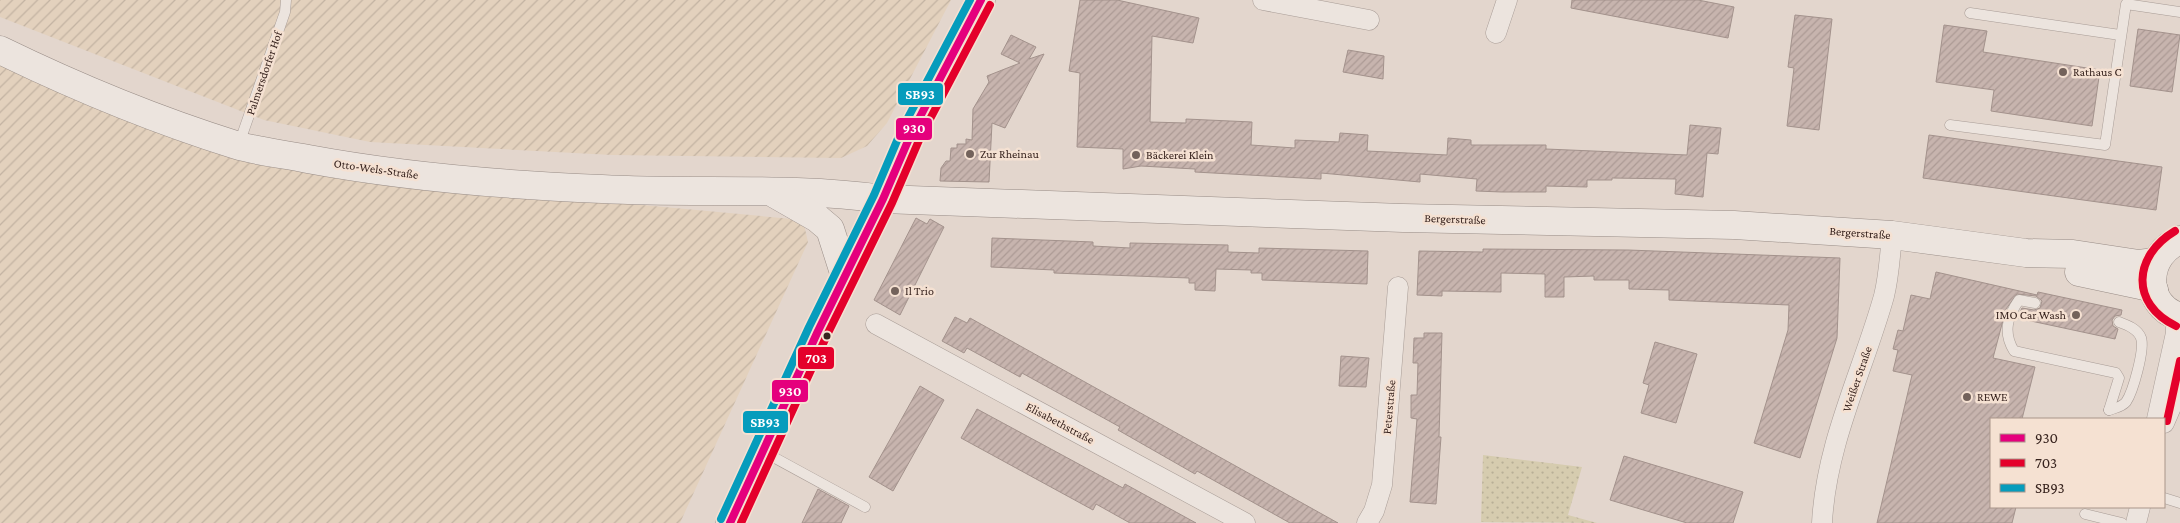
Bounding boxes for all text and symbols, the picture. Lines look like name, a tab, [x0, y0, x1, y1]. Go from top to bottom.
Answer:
street label: Palmersdorfer Hof	[243, 28, 285, 117]
place label: Rathaus C	[2073, 65, 2122, 79]
marker: Rathaus C	[2057, 66, 2069, 78]
line badge: SB93	[897, 82, 944, 106]
text: SB93	[905, 86, 935, 102]
line badge: 930	[895, 117, 933, 141]
text: 930	[903, 120, 925, 136]
place label: Zur Rheinau	[980, 147, 1040, 161]
marker: Zur Rheinau	[964, 148, 976, 160]
place label: Bäckerei Klein	[1146, 148, 1214, 162]
marker: Bäckerei Klein	[1130, 149, 1142, 161]
street label: Otto-Wels-Straße	[333, 156, 419, 182]
street label: Bergerstraße	[1424, 211, 1486, 227]
street label: Bergerstraße	[1829, 224, 1891, 242]
place label: Il Trio	[905, 284, 934, 298]
marker: Il Trio	[889, 285, 901, 297]
place label: IMO Car Wash	[1996, 308, 2067, 322]
marker: IMO Car Wash	[2070, 309, 2082, 321]
unlabelled marker	[822, 331, 832, 341]
street label: Weißer Straße	[1839, 344, 1875, 414]
line badge: 703	[797, 346, 835, 370]
text: 703	[805, 350, 827, 366]
line badge: 930	[771, 379, 809, 403]
street label: Peterstraße	[1380, 379, 1398, 435]
text: 930	[779, 383, 801, 399]
place label: REWE	[1977, 390, 2008, 404]
marker: REWE	[1961, 391, 1973, 403]
street label: Elisabethstraße	[1024, 399, 1096, 447]
line badge: SB93	[742, 410, 789, 434]
text: SB93	[750, 414, 780, 430]
legend	[1990, 418, 2165, 508]
text: 930	[2035, 430, 2058, 446]
text: 703	[2035, 455, 2057, 471]
text: SB93	[2035, 480, 2065, 496]

